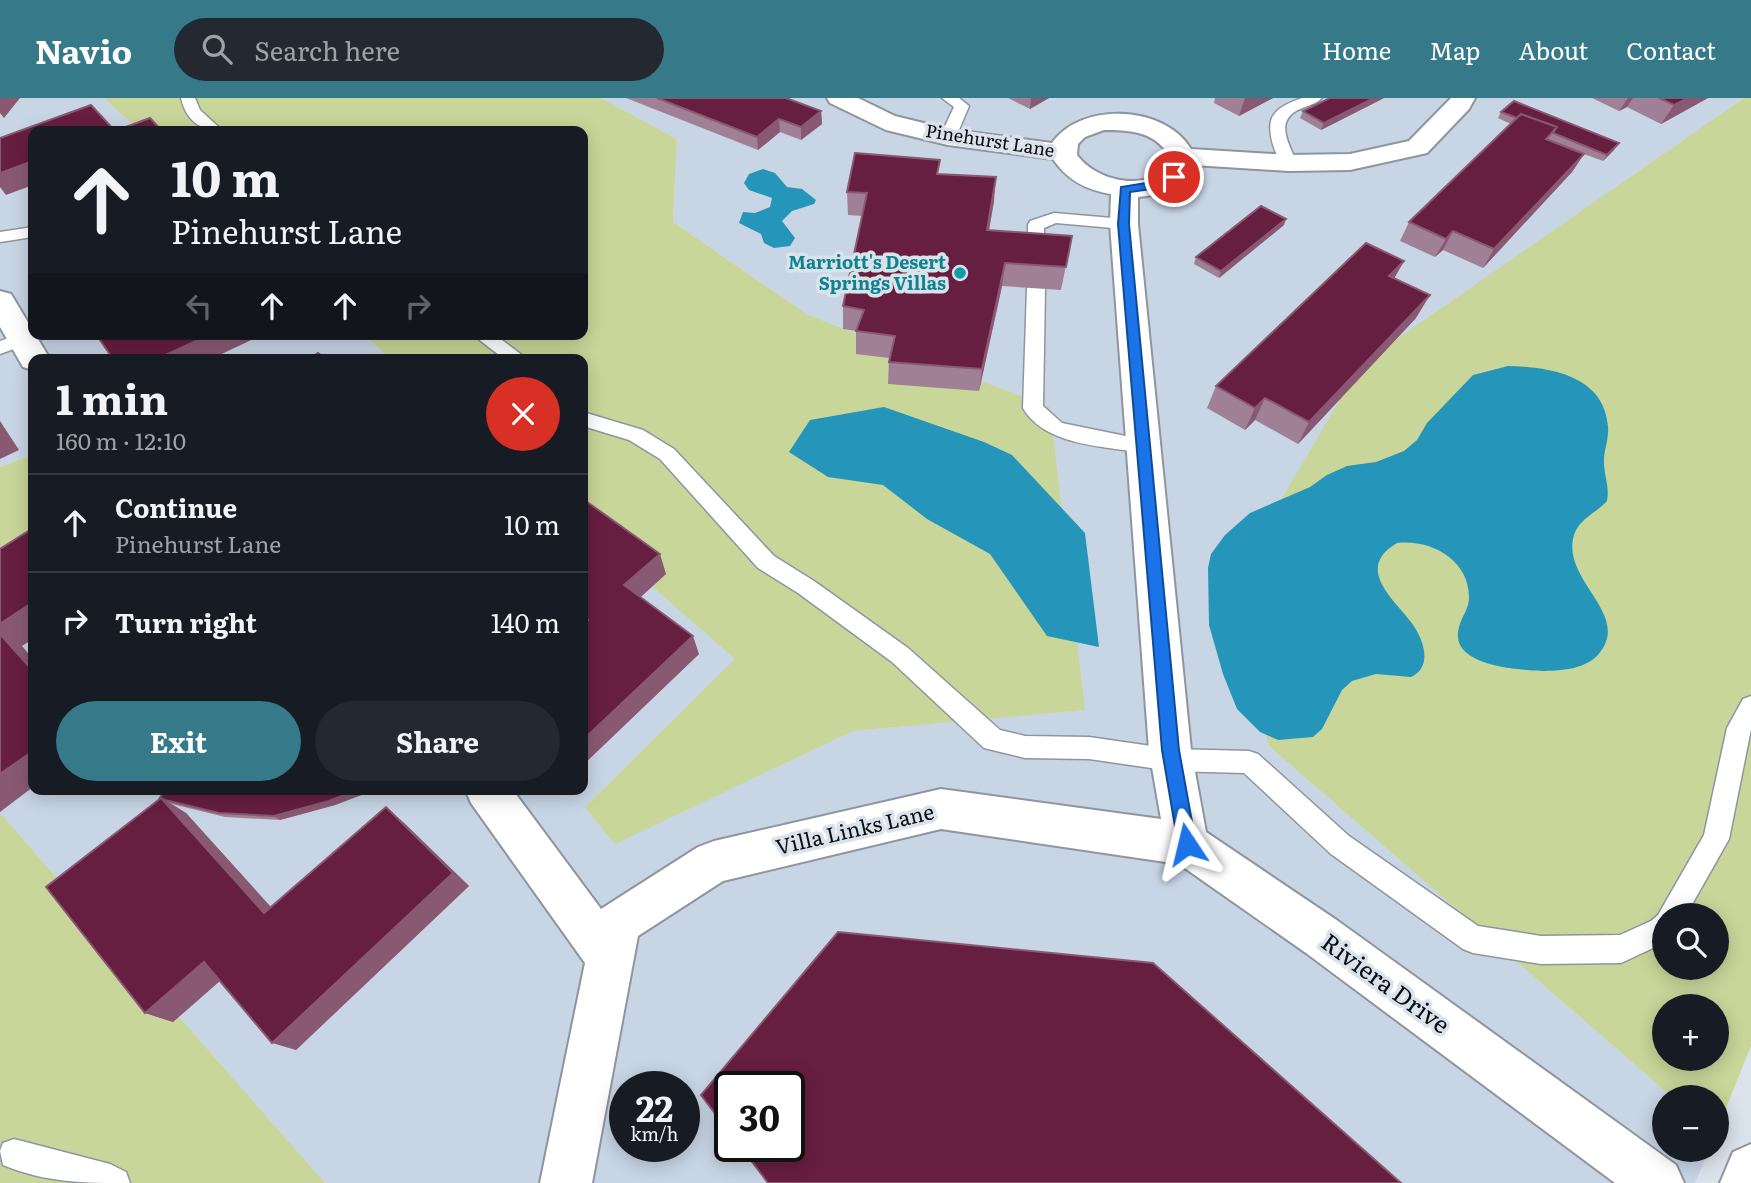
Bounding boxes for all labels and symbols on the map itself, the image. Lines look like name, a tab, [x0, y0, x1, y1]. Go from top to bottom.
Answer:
street label: Pinehurst Lane	[924, 116, 1057, 163]
pin	[1144, 147, 1204, 207]
place label: Marriott's Desert Springs Villas	[788, 248, 946, 296]
marker: Marriott's Desert Springs Villas	[952, 265, 968, 281]
street label: Villa Links Lane	[772, 794, 937, 861]
position arrow	[1150, 807, 1224, 881]
street label: Riviera Drive	[1315, 923, 1458, 1041]
speed limit sign: 30	[714, 1071, 805, 1162]

